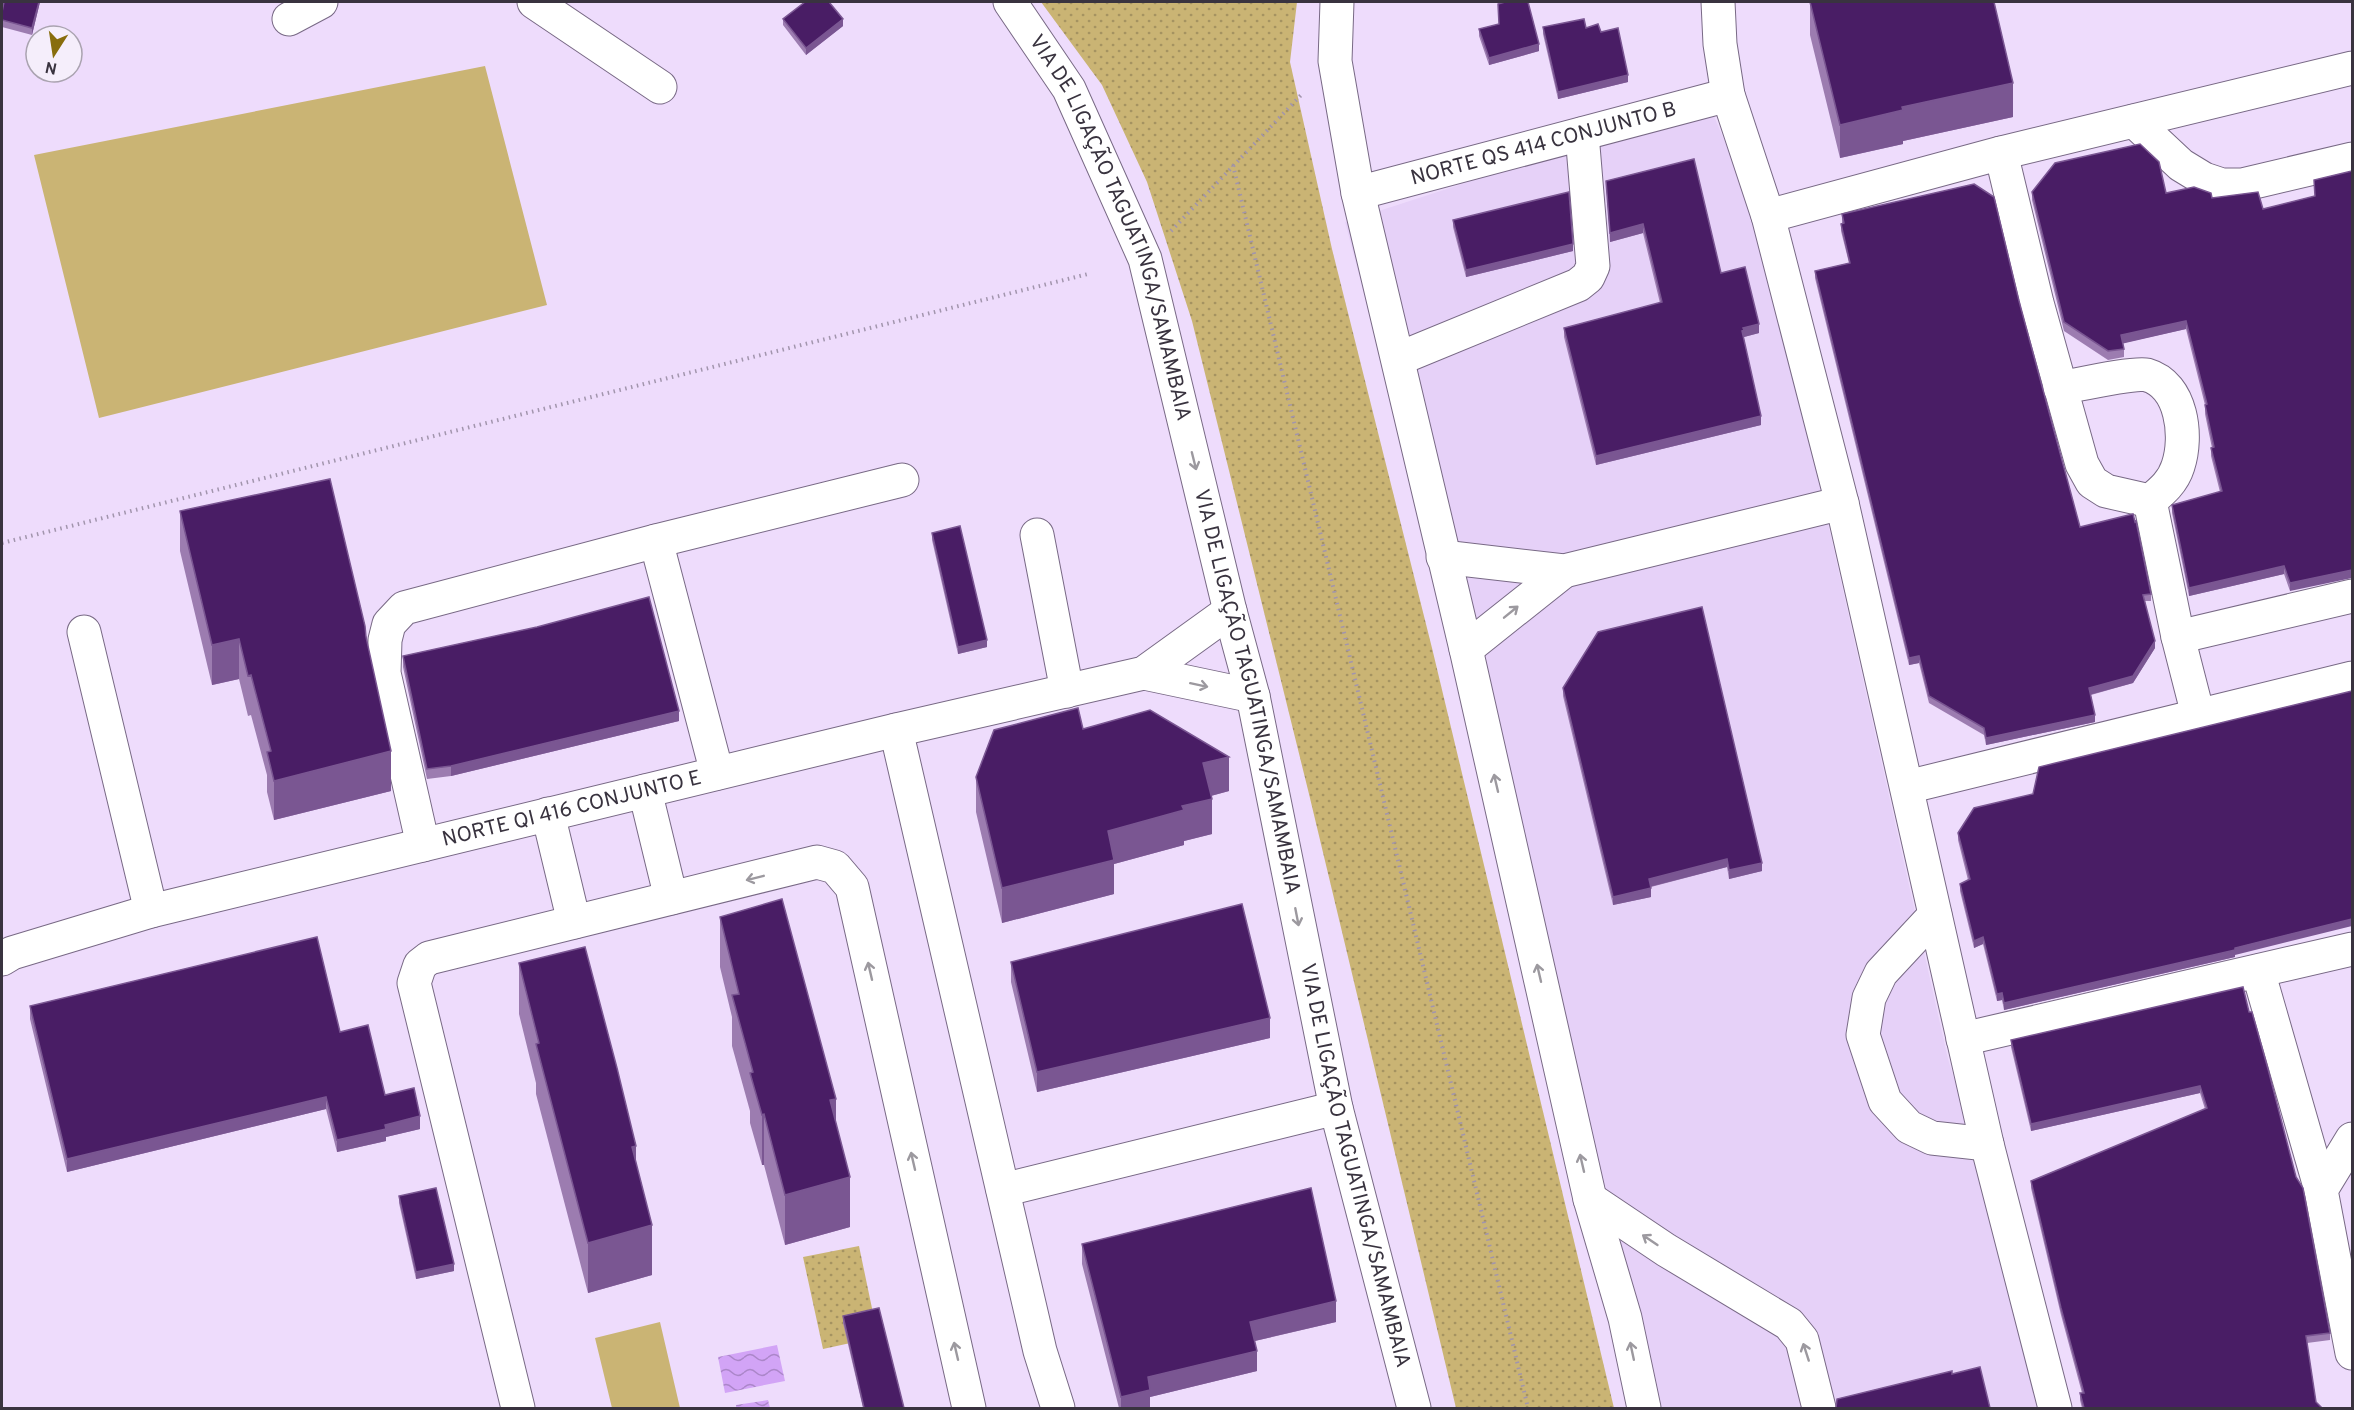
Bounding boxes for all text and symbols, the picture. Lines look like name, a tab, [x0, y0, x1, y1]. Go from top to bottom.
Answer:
north arrow	[24, 24, 84, 84]
street label: VIA DE LIGAÇÃO TAGUATINGA/SAMAMBAIA	[1023, 30, 1197, 424]
text: N	[44, 56, 59, 78]
street label: NORTE QS 414 CONJUNTO B	[1408, 96, 1679, 192]
one-way arrow	[1188, 451, 1200, 470]
street label: VIA DE LIGAÇÃO TAGUATINGA/SAMAMBAIA	[1188, 486, 1306, 897]
one-way arrow	[1503, 606, 1519, 619]
one-way arrow	[1189, 679, 1208, 691]
street label: NORTE QI 416 CONJUNTO E	[440, 764, 704, 853]
one-way arrow	[1490, 773, 1501, 793]
one-way arrow	[746, 872, 765, 884]
one-way arrow	[1292, 907, 1303, 926]
street label: VIA DE LIGAÇÃO TAGUATINGA/SAMAMBAIA	[1294, 961, 1416, 1370]
one-way arrow	[864, 962, 876, 981]
one-way arrow	[1532, 963, 1544, 982]
one-way arrow	[907, 1152, 919, 1171]
one-way arrow	[1575, 1154, 1587, 1173]
one-way arrow	[1643, 1234, 1659, 1246]
one-way arrow	[950, 1342, 961, 1362]
one-way arrow	[1626, 1342, 1637, 1362]
one-way arrow	[1800, 1343, 1811, 1362]

